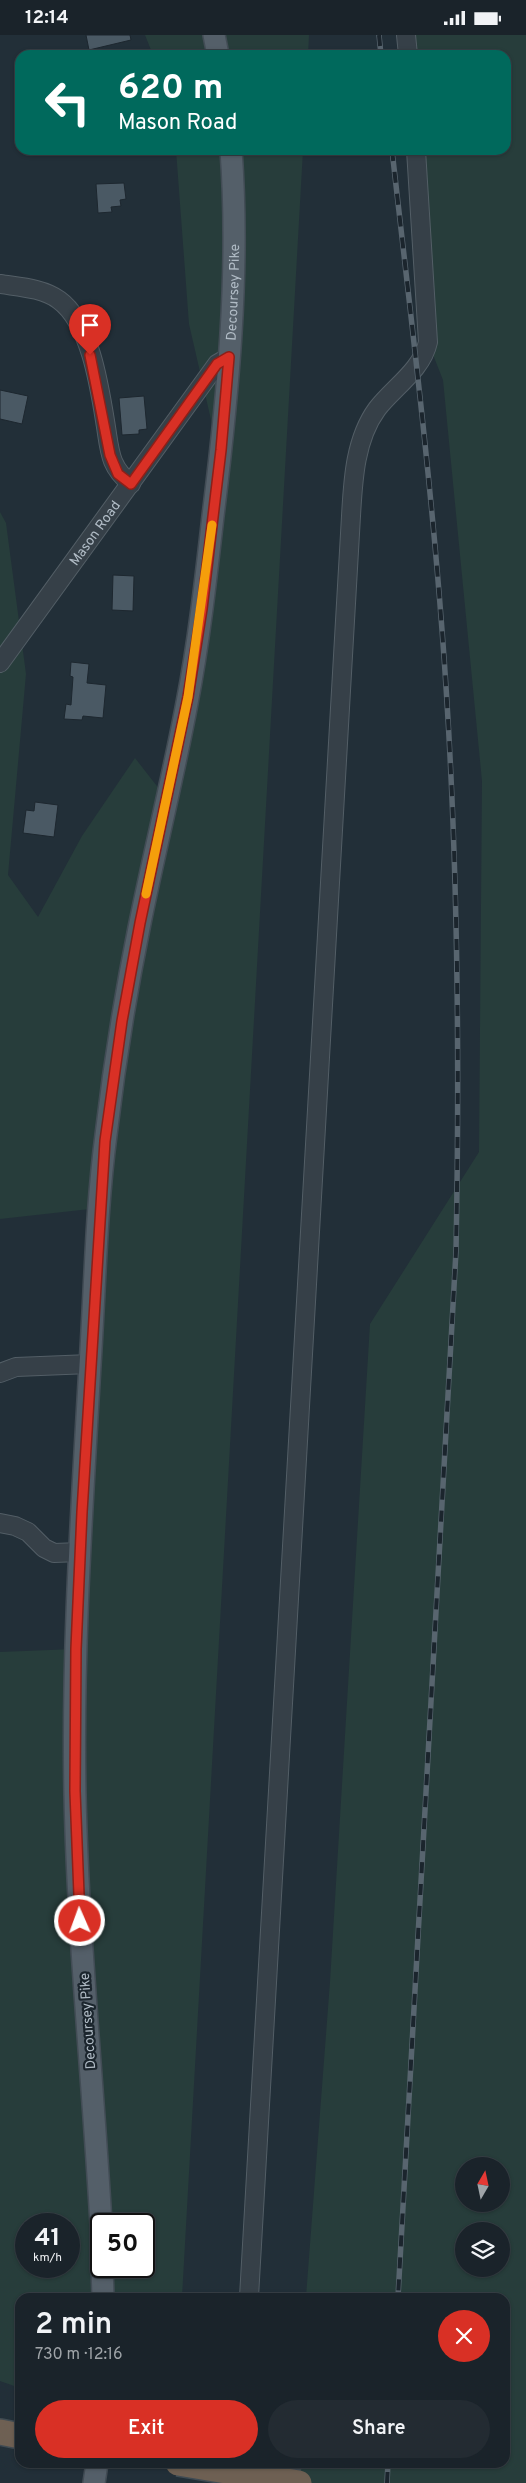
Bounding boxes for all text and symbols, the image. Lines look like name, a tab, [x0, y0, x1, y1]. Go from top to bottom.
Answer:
text: 12:14	[25, 6, 69, 30]
text: 620 m	[118, 67, 223, 111]
icon: left	[35, 70, 100, 135]
text: Mason Road	[118, 110, 237, 137]
street label: Decoursey Pike	[224, 244, 244, 341]
pin	[69, 304, 111, 355]
icon: arrive	[76, 311, 104, 339]
street label: Mason Road	[67, 498, 125, 569]
position arrow	[53, 1894, 105, 1946]
street label: Decoursey Pike	[77, 1972, 100, 2070]
north arrow	[455, 2157, 510, 2213]
map controls	[455, 2157, 510, 2277]
speed limit sign: 50	[90, 2213, 155, 2278]
button: layers	[455, 2222, 510, 2277]
text: 41	[34, 2223, 61, 2255]
text: km/h	[33, 2250, 62, 2266]
text: 2 min	[35, 2307, 112, 2344]
button: close	[438, 2310, 490, 2362]
text: 730 m · 12:16	[35, 2345, 123, 2365]
button: Exit	[35, 2400, 258, 2458]
button: Share	[268, 2400, 490, 2458]

